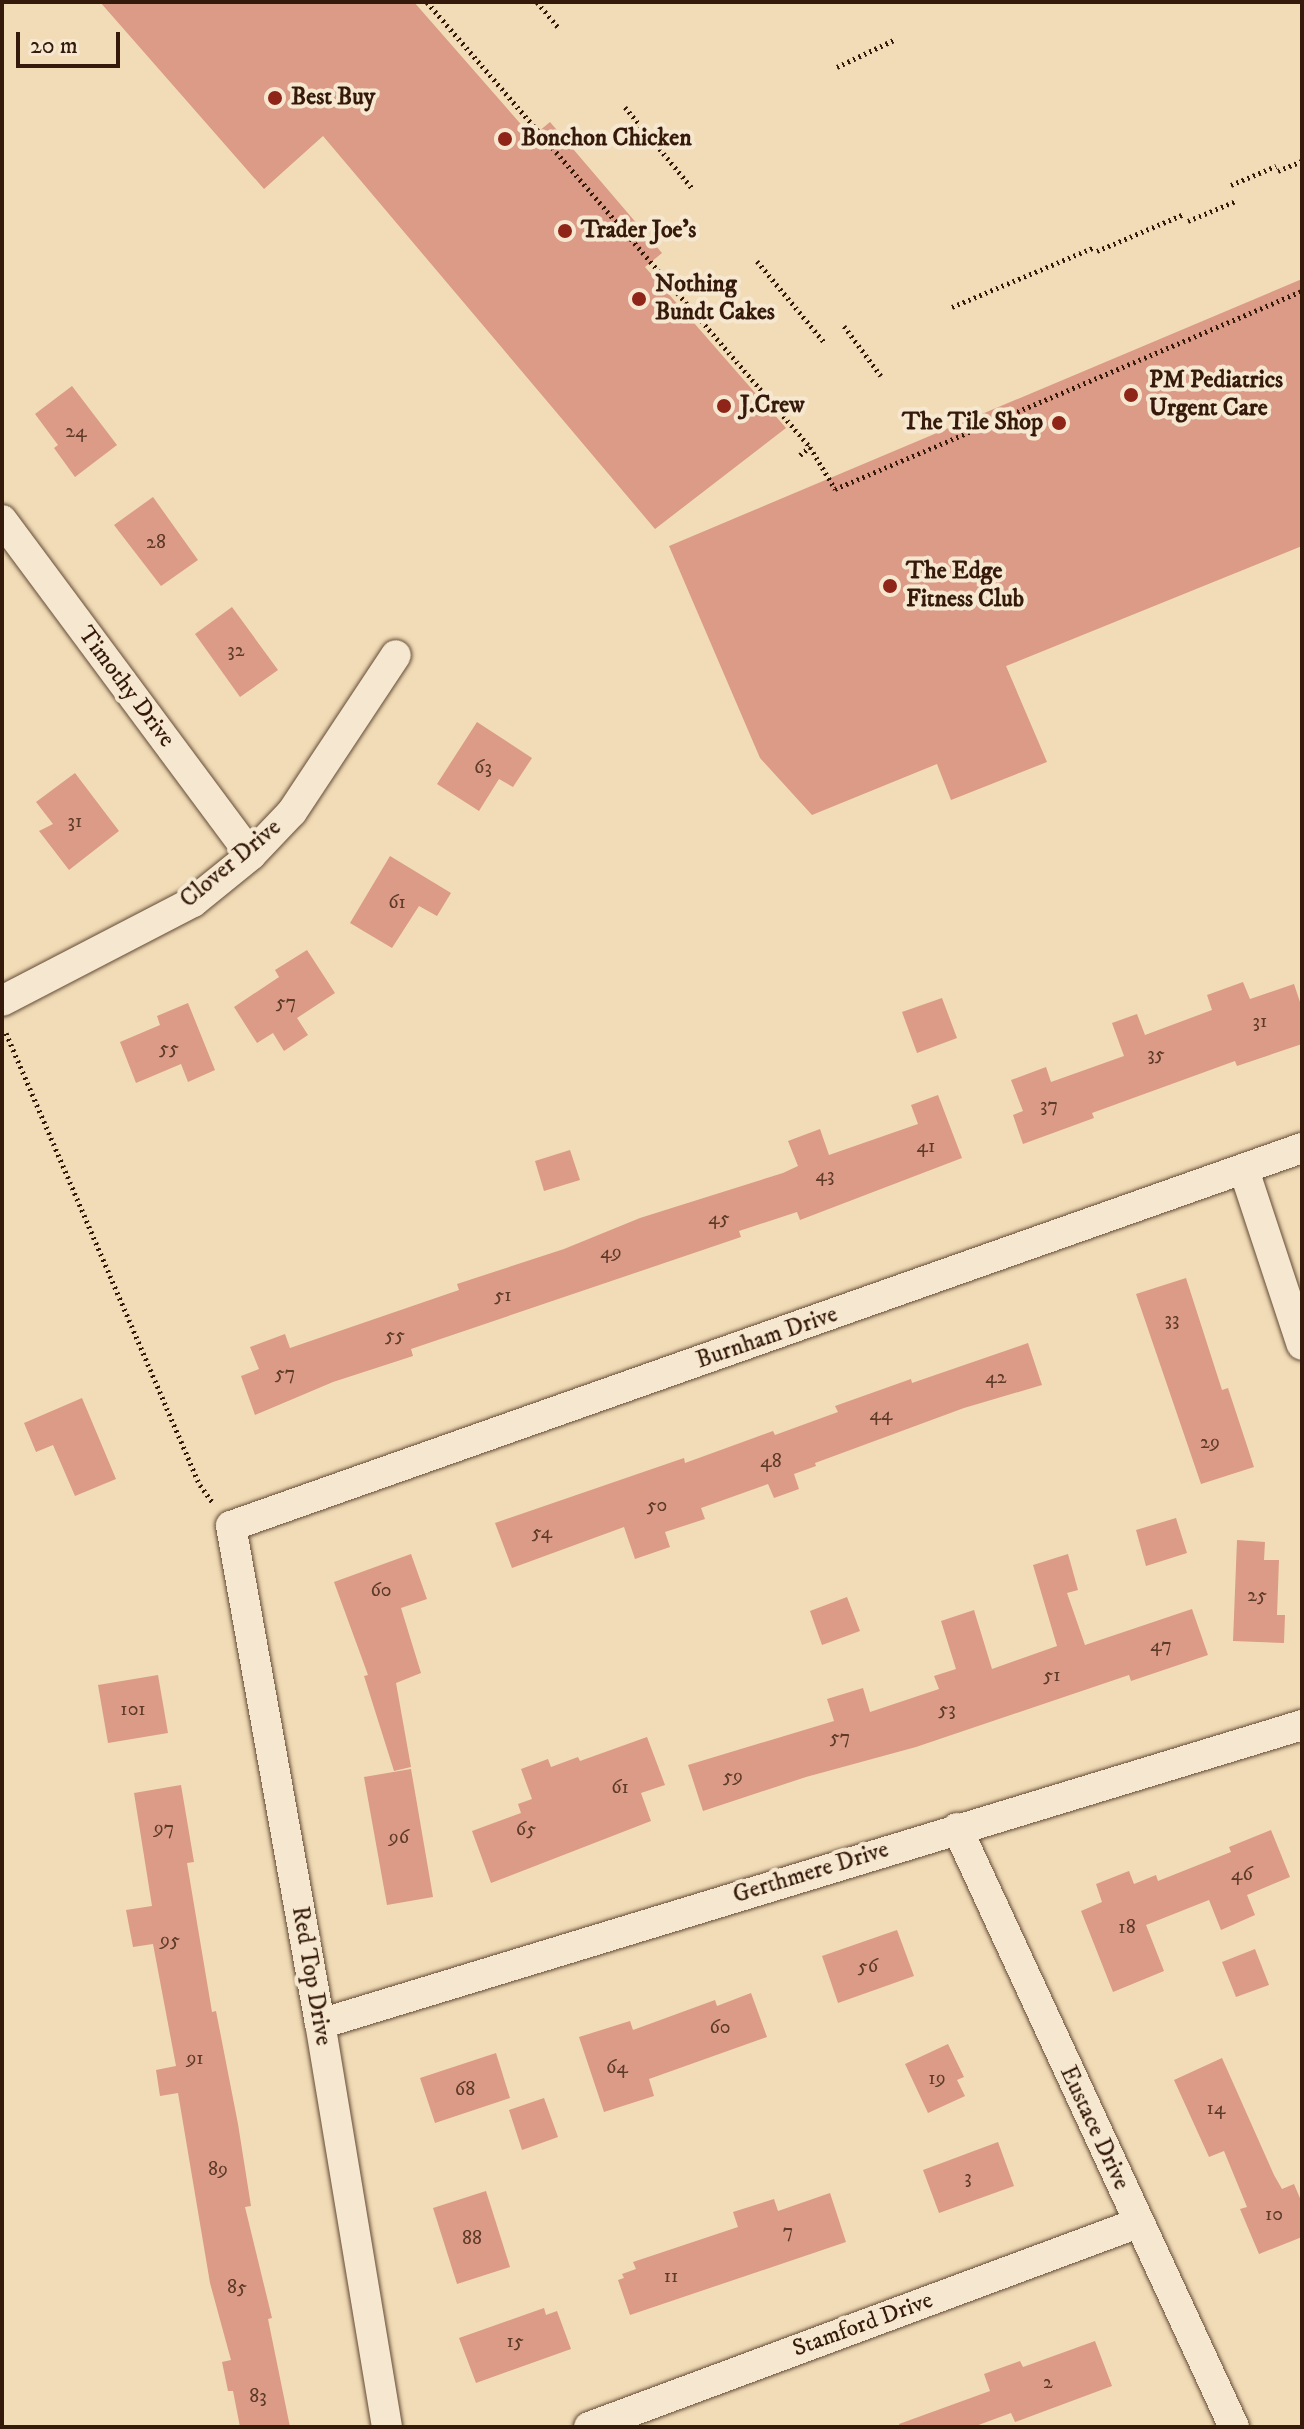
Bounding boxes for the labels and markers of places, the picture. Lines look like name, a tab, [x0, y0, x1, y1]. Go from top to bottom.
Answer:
place label: Best Buy	[291, 84, 375, 112]
marker: Best Buy	[266, 89, 284, 107]
place label: Bonchon Chicken	[521, 125, 692, 153]
marker: Bonchon Chicken	[496, 130, 514, 148]
place label: Trader Joe's	[581, 217, 696, 245]
marker: Trader Joe's	[556, 222, 574, 240]
place label: Nothing Bundt Cakes	[655, 271, 775, 327]
marker: Nothing Bundt Cakes	[630, 290, 648, 308]
place label: PM Pediatrics Urgent Care	[1149, 367, 1283, 423]
marker: PM Pediatrics Urgent Care	[1120, 384, 1142, 406]
place label: J.Crew	[740, 392, 805, 420]
marker: J.Crew	[715, 397, 733, 415]
place label: The Tile Shop	[902, 409, 1043, 437]
marker: The Tile Shop	[1050, 414, 1068, 432]
place label: The Edge Fitness Club	[906, 558, 1024, 614]
marker: The Edge Fitness Club	[881, 577, 899, 595]

